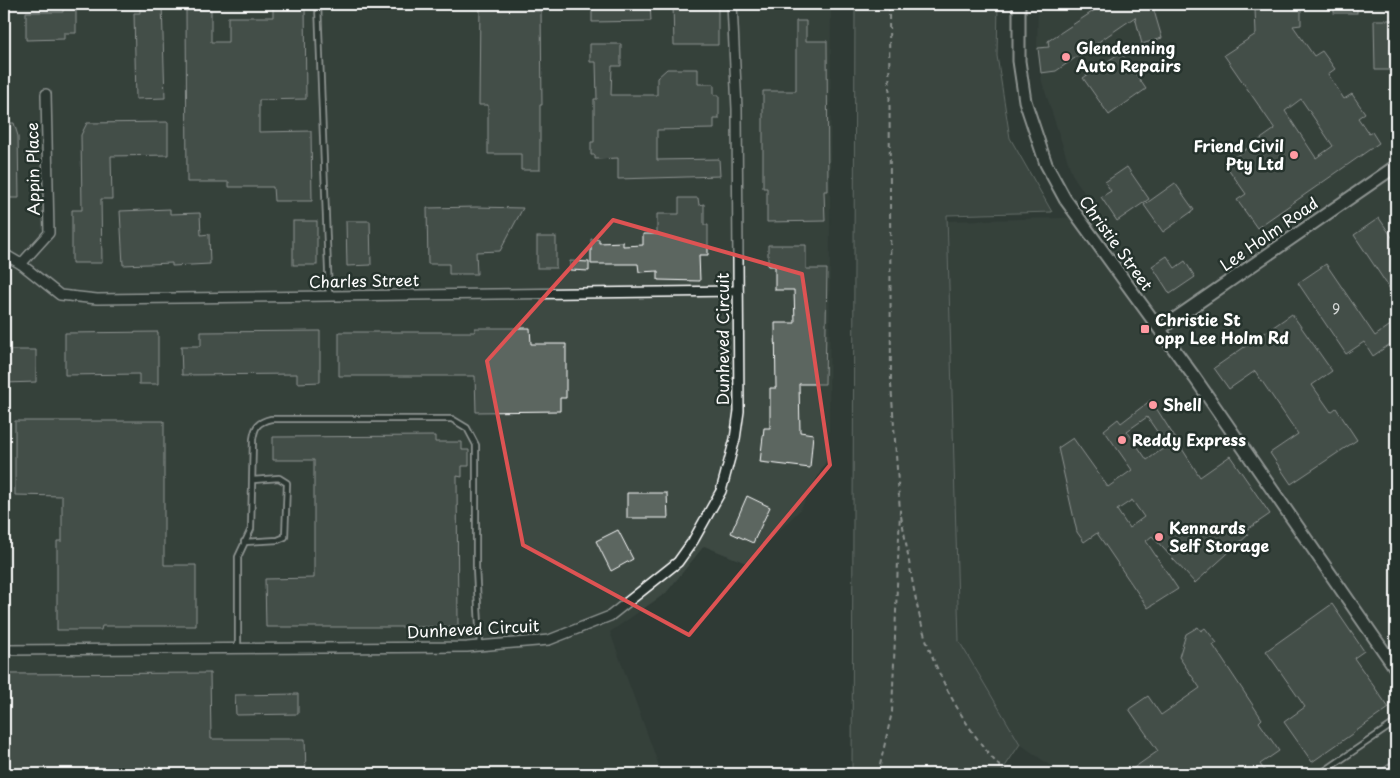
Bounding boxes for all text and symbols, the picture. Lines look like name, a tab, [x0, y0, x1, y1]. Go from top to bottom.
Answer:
place label: Glendenning Auto Repairs	[1076, 35, 1181, 77]
marker: Glendenning Auto Repairs	[1060, 51, 1072, 63]
street label: Appin Place	[19, 122, 45, 216]
place label: Friend Civil Pty Ltd	[1193, 133, 1284, 175]
marker: Friend Civil Pty Ltd	[1288, 149, 1300, 161]
street label: Christie Street	[1074, 190, 1160, 295]
street label: Lee Holm Road	[1214, 190, 1323, 276]
street label: Charles Street	[309, 267, 420, 293]
street label: Dunheved Circuit	[710, 272, 734, 405]
house number: 9	[1332, 298, 1340, 319]
place label: Christie St opp Lee Holm Rd	[1155, 307, 1289, 349]
marker: Christie St opp Lee Holm Rd	[1139, 323, 1151, 335]
place label: Shell	[1163, 392, 1202, 416]
marker: Shell	[1147, 399, 1159, 411]
place label: Reddy Express	[1132, 427, 1246, 451]
marker: Reddy Express	[1116, 434, 1128, 446]
place label: Kennards Self Storage	[1169, 515, 1269, 557]
marker: Kennards Self Storage	[1153, 531, 1165, 543]
street label: Dunheved Circuit	[406, 613, 540, 643]

